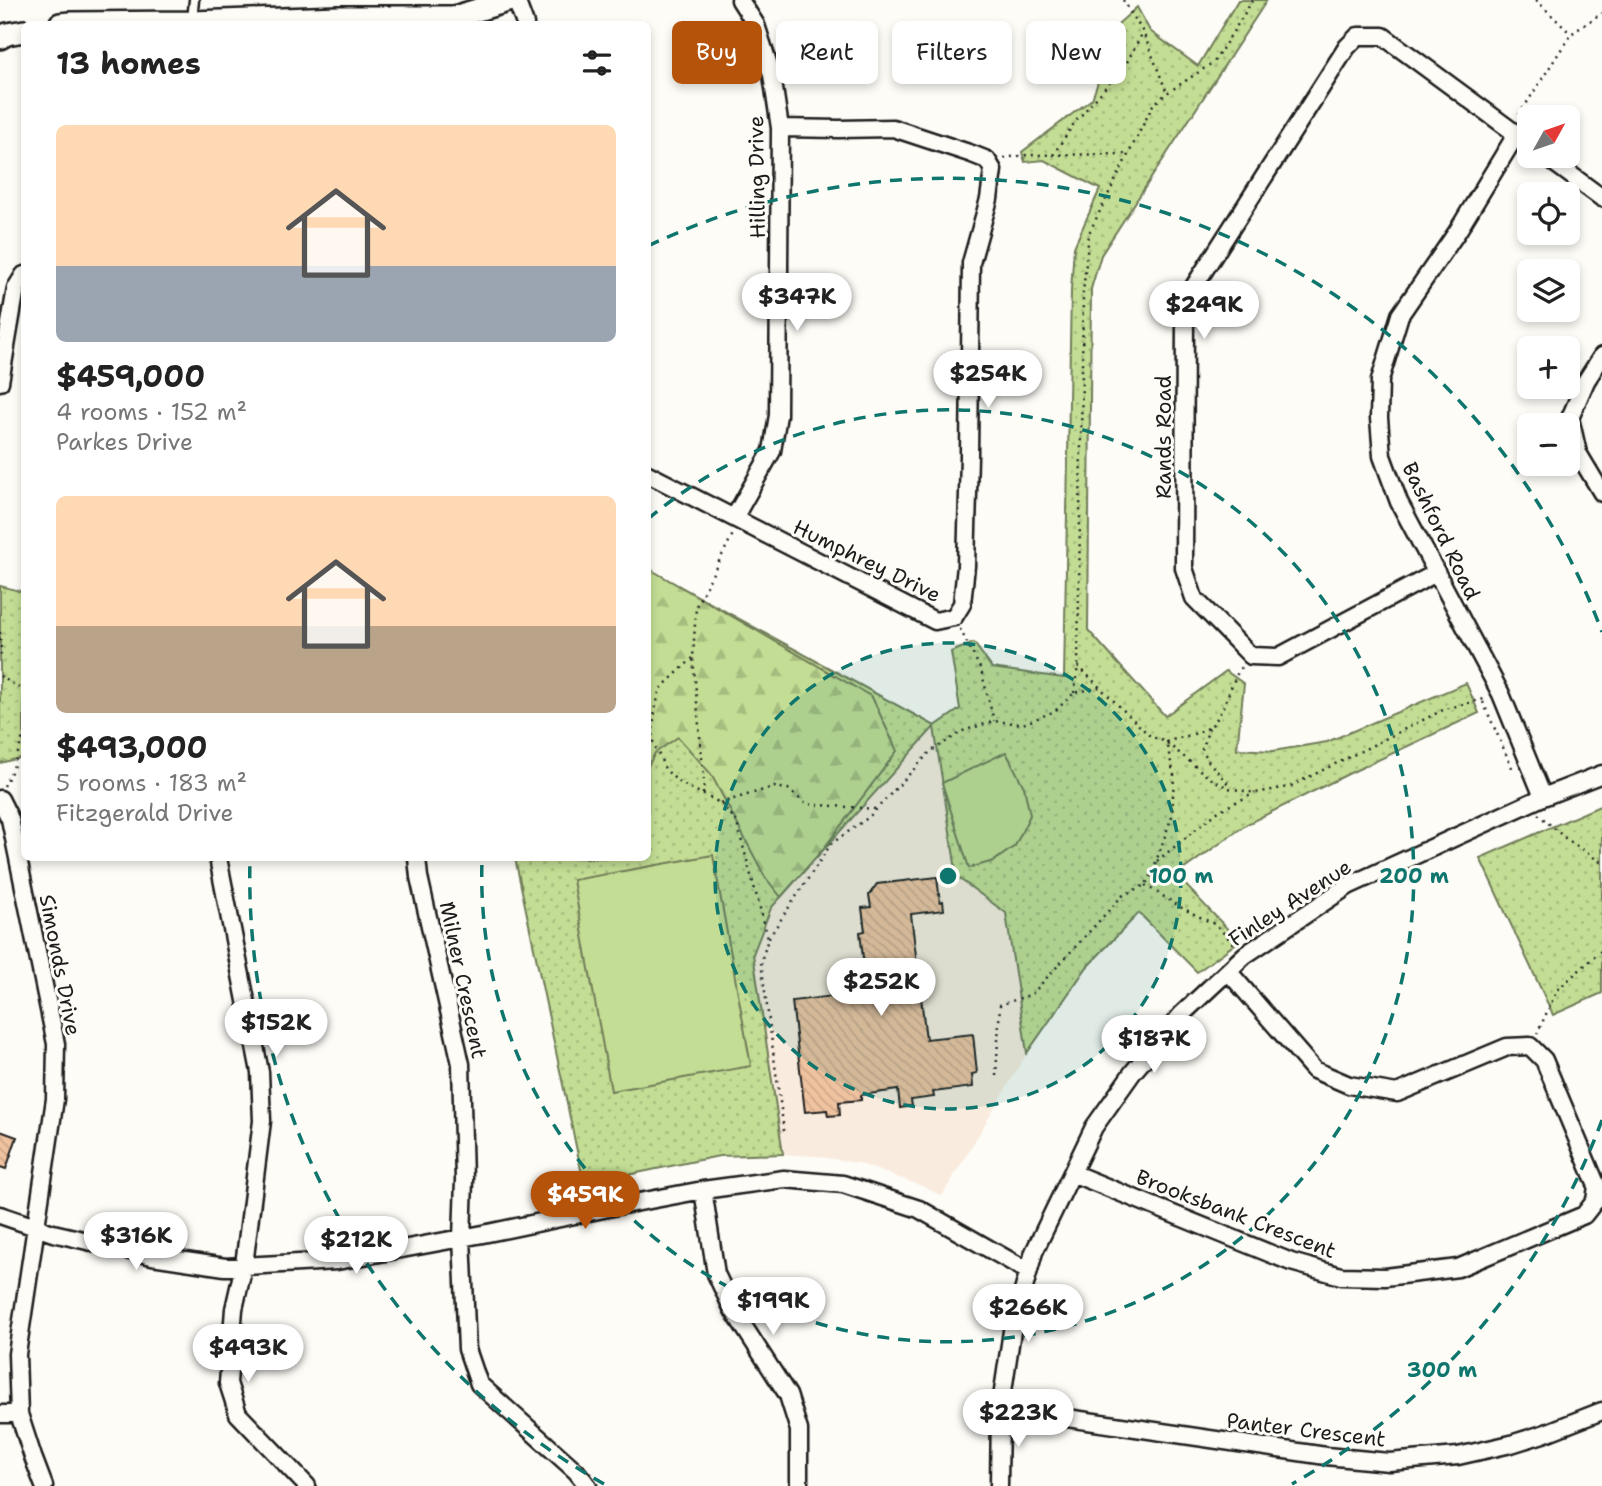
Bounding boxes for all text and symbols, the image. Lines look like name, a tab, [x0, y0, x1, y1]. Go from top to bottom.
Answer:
chip: Buy	[672, 21, 762, 84]
chip: Rent	[776, 21, 878, 84]
chip: Filters	[892, 21, 1012, 84]
chip: New	[1026, 21, 1126, 84]
text: 13 homes	[56, 43, 201, 84]
icon: filters	[578, 44, 616, 82]
north arrow	[1517, 105, 1580, 168]
map controls	[1517, 105, 1580, 476]
street label: Hilling Drive	[742, 115, 772, 239]
icon: home	[273, 170, 399, 296]
button: locate	[1517, 182, 1580, 245]
button: layers	[1517, 259, 1580, 322]
pin: $347K	[748, 274, 846, 333]
text: $347K	[758, 281, 836, 311]
pin: $249K	[1155, 282, 1253, 341]
text: $249K	[1165, 289, 1243, 319]
button: +	[1517, 336, 1580, 399]
pin: $254K	[939, 350, 1037, 410]
text: $459,000	[56, 356, 205, 397]
text: $254K	[949, 358, 1027, 388]
street label: Rands Road	[1150, 375, 1178, 499]
text: 4 rooms · 152 m²	[56, 397, 247, 427]
button: −	[1517, 413, 1580, 476]
text: Parkes Drive	[56, 427, 193, 457]
street label: Bashford Road	[1396, 458, 1486, 604]
street label: Humphrey Drive	[789, 513, 945, 609]
icon: home	[273, 541, 399, 667]
text: $493,000	[56, 727, 208, 768]
text: 5 rooms · 183 m²	[56, 768, 247, 798]
text: Fitzgerald Drive	[56, 798, 234, 828]
street label: Finley Avenue	[1223, 853, 1357, 953]
text: 100 m	[1149, 862, 1213, 890]
text: 200 m	[1379, 862, 1449, 890]
centre of rings	[936, 864, 960, 888]
street label: Simonds Drive	[33, 892, 87, 1038]
street label: Milner Crescent	[433, 899, 493, 1061]
pin: $252K	[832, 958, 930, 1018]
text: $252K	[843, 966, 919, 996]
pin: $152K	[227, 1000, 325, 1059]
text: $152K	[241, 1007, 311, 1037]
pin: $187K	[1105, 1016, 1203, 1075]
text: $187K	[1118, 1023, 1190, 1053]
street label: Brooksbank Crescent	[1132, 1163, 1340, 1265]
pin: $459K	[536, 1172, 634, 1231]
text: $459K	[547, 1179, 623, 1209]
pin: $316K	[87, 1212, 185, 1272]
pin: $212K	[307, 1216, 405, 1276]
text: $316K	[100, 1220, 172, 1250]
text: $212K	[320, 1224, 392, 1254]
pin: $199K	[724, 1278, 822, 1337]
pin: $266K	[979, 1284, 1077, 1344]
text: $199K	[737, 1285, 809, 1315]
text: $266K	[988, 1292, 1068, 1322]
pin: $493K	[199, 1324, 297, 1384]
text: $493K	[209, 1332, 287, 1362]
text: 300 m	[1407, 1356, 1477, 1384]
pin: $223K	[969, 1390, 1067, 1449]
text: $223K	[979, 1397, 1057, 1427]
street label: Panter Crescent	[1225, 1406, 1387, 1454]

